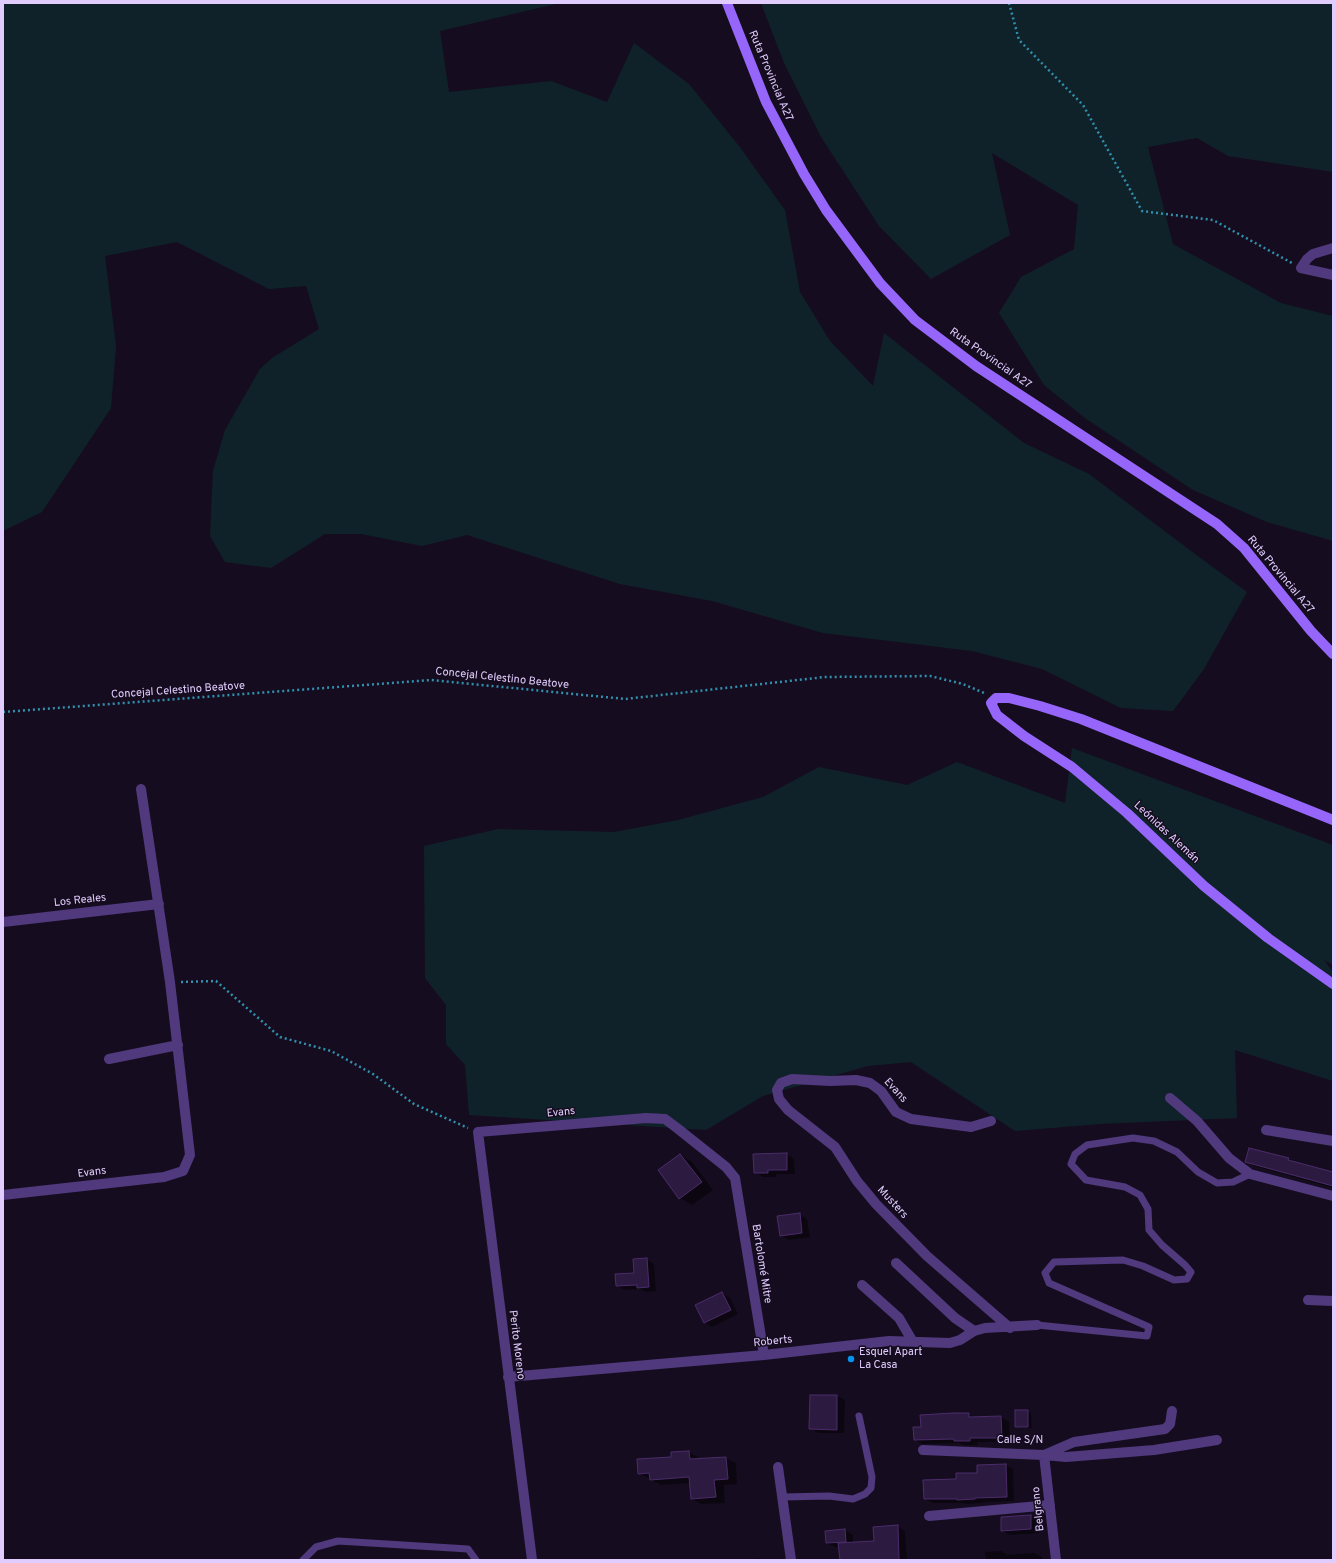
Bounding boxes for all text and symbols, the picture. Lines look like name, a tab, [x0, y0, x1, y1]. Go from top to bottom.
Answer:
street label: Ruta Provincial A27	[745, 29, 795, 123]
street label: Ruta Provincial A27	[947, 326, 1033, 392]
street label: Ruta Provincial A27	[1244, 534, 1316, 616]
street label: Concejal Celestino Beatove	[435, 665, 569, 693]
street label: Concejal Celestino Beatove	[111, 680, 245, 702]
street label: Leónidas Alemán	[1130, 799, 1202, 867]
street label: Los Reales	[53, 892, 107, 910]
street label: Evans	[880, 1076, 910, 1106]
street label: Evans	[546, 1105, 576, 1121]
street label: Evans	[77, 1165, 107, 1181]
street label: Musters	[874, 1184, 910, 1222]
street label: Bartolomé Mitre	[748, 1223, 774, 1305]
street label: Perito Moreno	[505, 1309, 527, 1381]
street label: Roberts	[753, 1333, 793, 1351]
place label: Esquel Apart La Casa	[859, 1346, 923, 1372]
marker: Esquel Apart La Casa	[846, 1354, 856, 1364]
street label: Calle S/N	[997, 1434, 1043, 1448]
street label: Belgrano	[1030, 1486, 1048, 1532]

